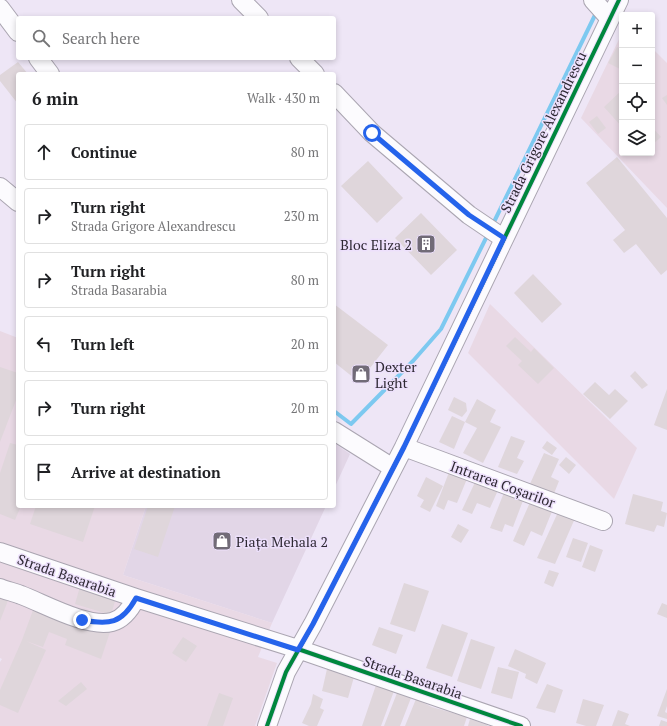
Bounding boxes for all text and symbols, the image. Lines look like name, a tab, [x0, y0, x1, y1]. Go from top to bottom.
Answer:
map controls	[619, 12, 655, 156]
button: +	[619, 12, 655, 48]
search box	[16, 16, 336, 60]
icon: search	[30, 27, 52, 49]
text: Search here	[62, 28, 140, 48]
street label: Strada Grigore Alexandrescu	[496, 48, 590, 216]
button: −	[619, 48, 655, 84]
button: locate	[619, 84, 655, 120]
text: 6 min	[32, 87, 79, 110]
text: Walk · 430 m	[247, 89, 320, 107]
button: layers	[619, 120, 655, 156]
route start	[363, 124, 381, 142]
icon: ahead	[33, 141, 55, 163]
text: Continue	[71, 142, 137, 162]
text: 80 m	[291, 143, 319, 161]
text: Turn right	[71, 197, 146, 217]
icon: right	[33, 205, 55, 227]
text: 230 m	[284, 207, 319, 225]
text: Strada Grigore Alexandrescu	[71, 217, 236, 235]
building icon: Bloc Eliza 2	[415, 233, 437, 255]
place label: Bloc Eliza 2	[340, 235, 412, 254]
text: Turn right	[71, 261, 146, 281]
icon: right	[33, 269, 55, 291]
text: 80 m	[291, 271, 319, 289]
text: Strada Basarabia	[71, 281, 167, 299]
icon: left	[33, 333, 55, 355]
text: Turn left	[71, 334, 135, 354]
text: 20 m	[291, 335, 319, 353]
place label: Dexter Light	[375, 357, 417, 392]
shop icon: Dexter Light	[350, 363, 372, 385]
icon: right	[33, 397, 55, 419]
text: Turn right	[71, 398, 146, 418]
text: 20 m	[291, 399, 319, 417]
street label: Intrarea Coșarilor	[448, 456, 559, 512]
icon: arrive	[33, 461, 55, 483]
text: Arrive at destination	[71, 462, 221, 482]
shop icon: Piața Mehala 2	[211, 530, 233, 552]
place label: Piața Mehala 2	[236, 532, 328, 551]
street label: Strada Basarabia	[15, 549, 119, 601]
route end	[73, 611, 91, 629]
street label: Strada Basarabia	[361, 651, 465, 703]

